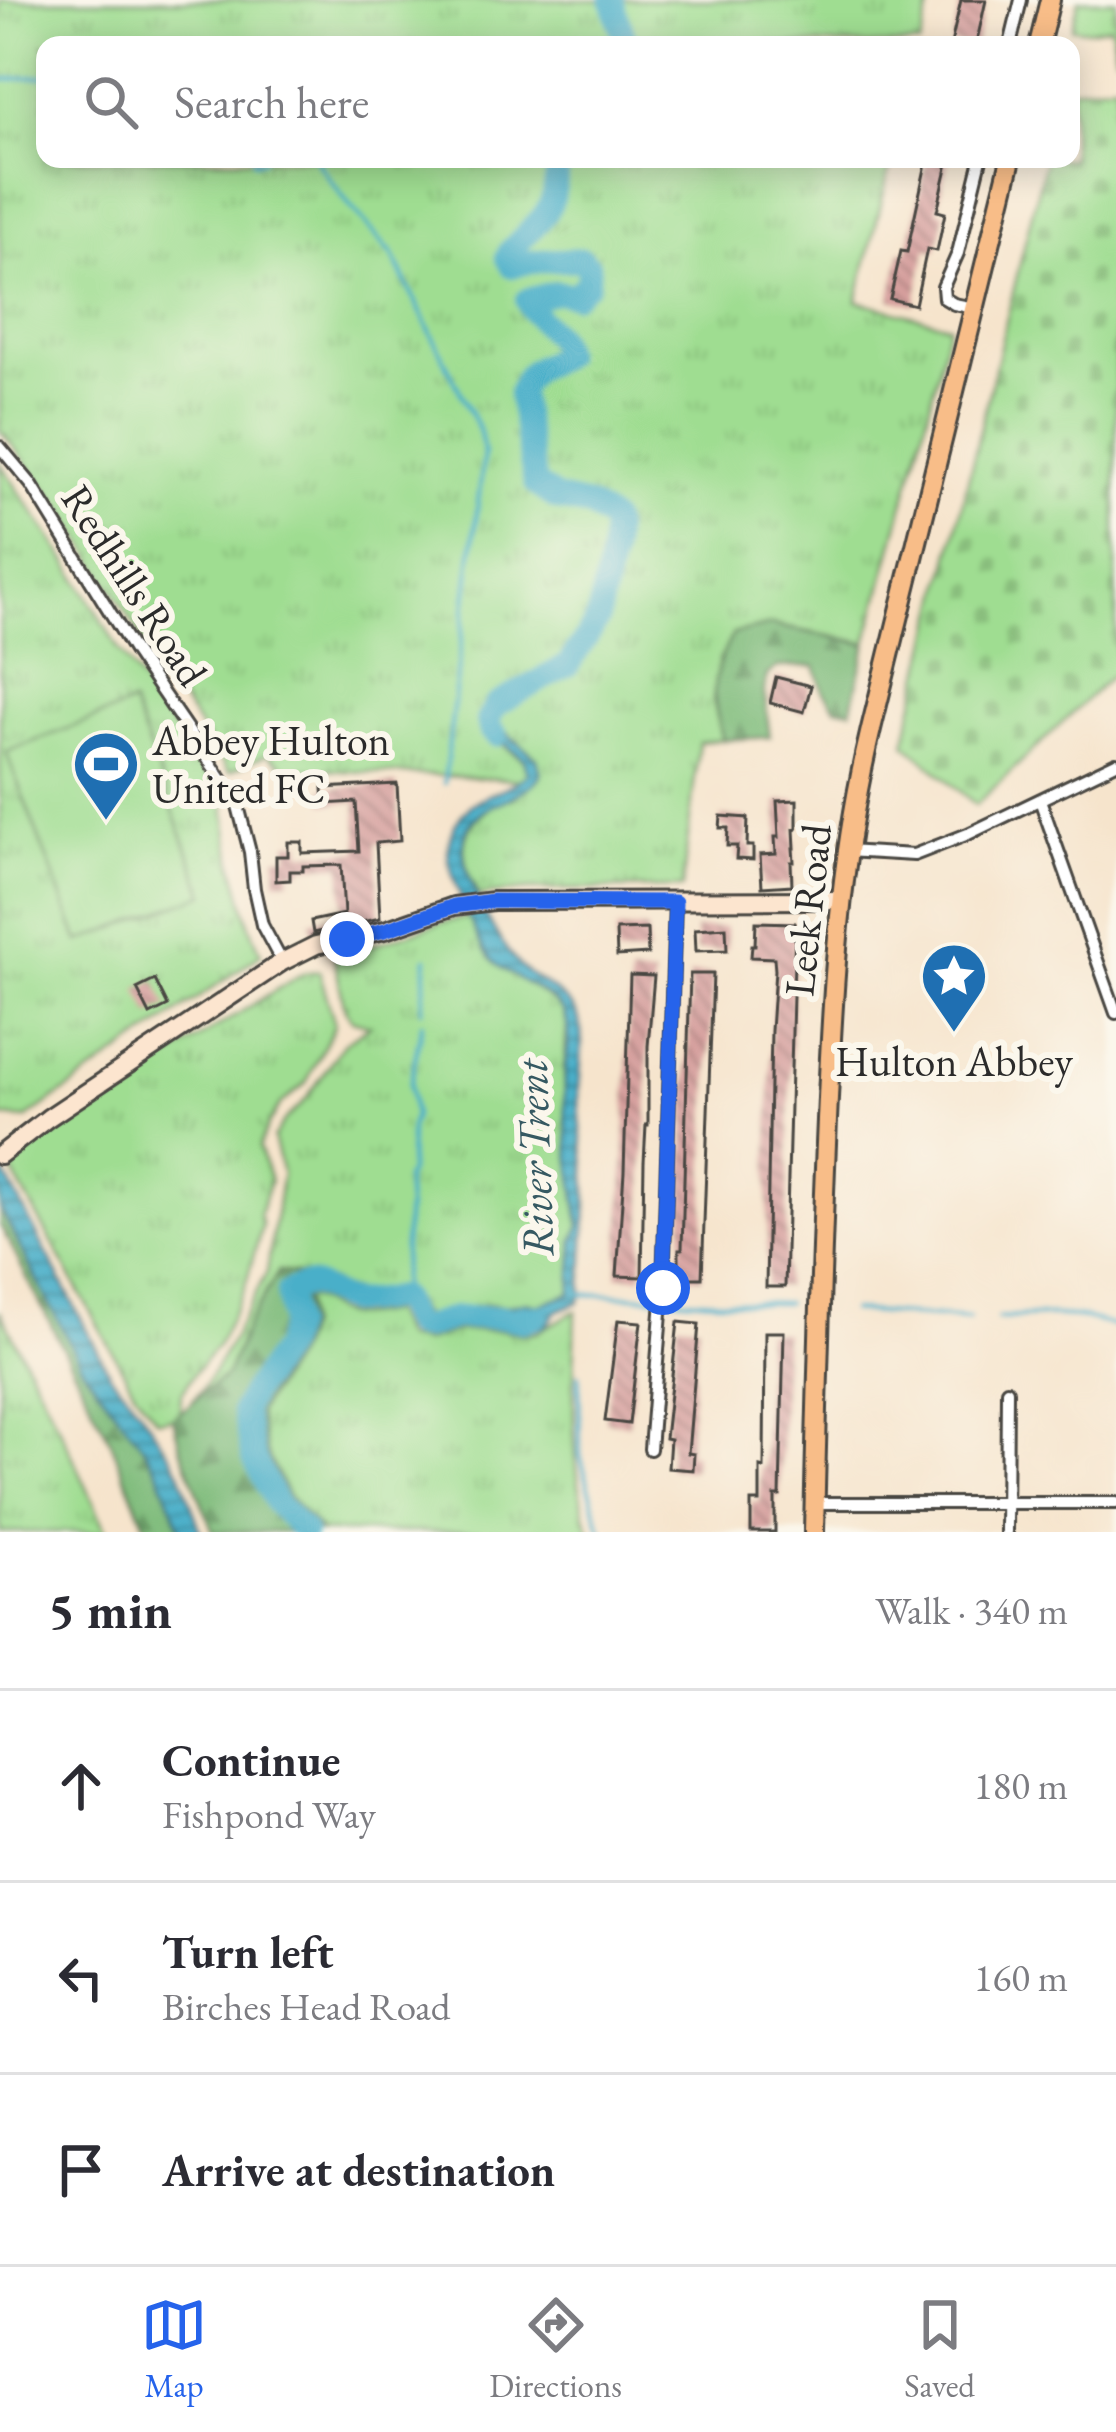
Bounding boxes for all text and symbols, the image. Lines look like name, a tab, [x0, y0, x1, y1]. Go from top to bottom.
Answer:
search box	[36, 36, 1080, 168]
icon: search	[78, 69, 144, 135]
text: Search here	[174, 73, 369, 131]
street label: Redhills Road	[49, 474, 220, 697]
place label: Abbey Hulton United FC	[151, 713, 390, 816]
sports icon: Abbey Hulton United FC	[71, 729, 141, 823]
street label: Leek Road	[771, 820, 844, 999]
route end	[320, 912, 374, 966]
place icon: Hulton Abbey	[919, 941, 989, 1035]
place label: Hulton Abbey	[835, 1034, 1074, 1089]
water label: River Trent	[502, 1056, 566, 1258]
route start	[636, 1261, 690, 1315]
text: 5 min	[48, 1577, 172, 1643]
text: Walk · 340 m	[875, 1585, 1068, 1636]
text: Continue	[162, 1731, 340, 1789]
icon: ahead	[48, 1753, 114, 1819]
text: 180 m	[974, 1760, 1068, 1811]
text: Fishpond Way	[162, 1789, 376, 1840]
text: Turn left	[162, 1923, 334, 1981]
icon: left	[48, 1945, 114, 2011]
text: 160 m	[974, 1952, 1068, 2003]
text: Birches Head Road	[162, 1981, 451, 2032]
icon: arrive	[48, 2137, 114, 2203]
text: Arrive at destination	[162, 2141, 555, 2199]
tab: Map	[141, 2292, 207, 2407]
tab: Directions	[489, 2292, 622, 2407]
tab: Saved	[904, 2292, 975, 2407]

